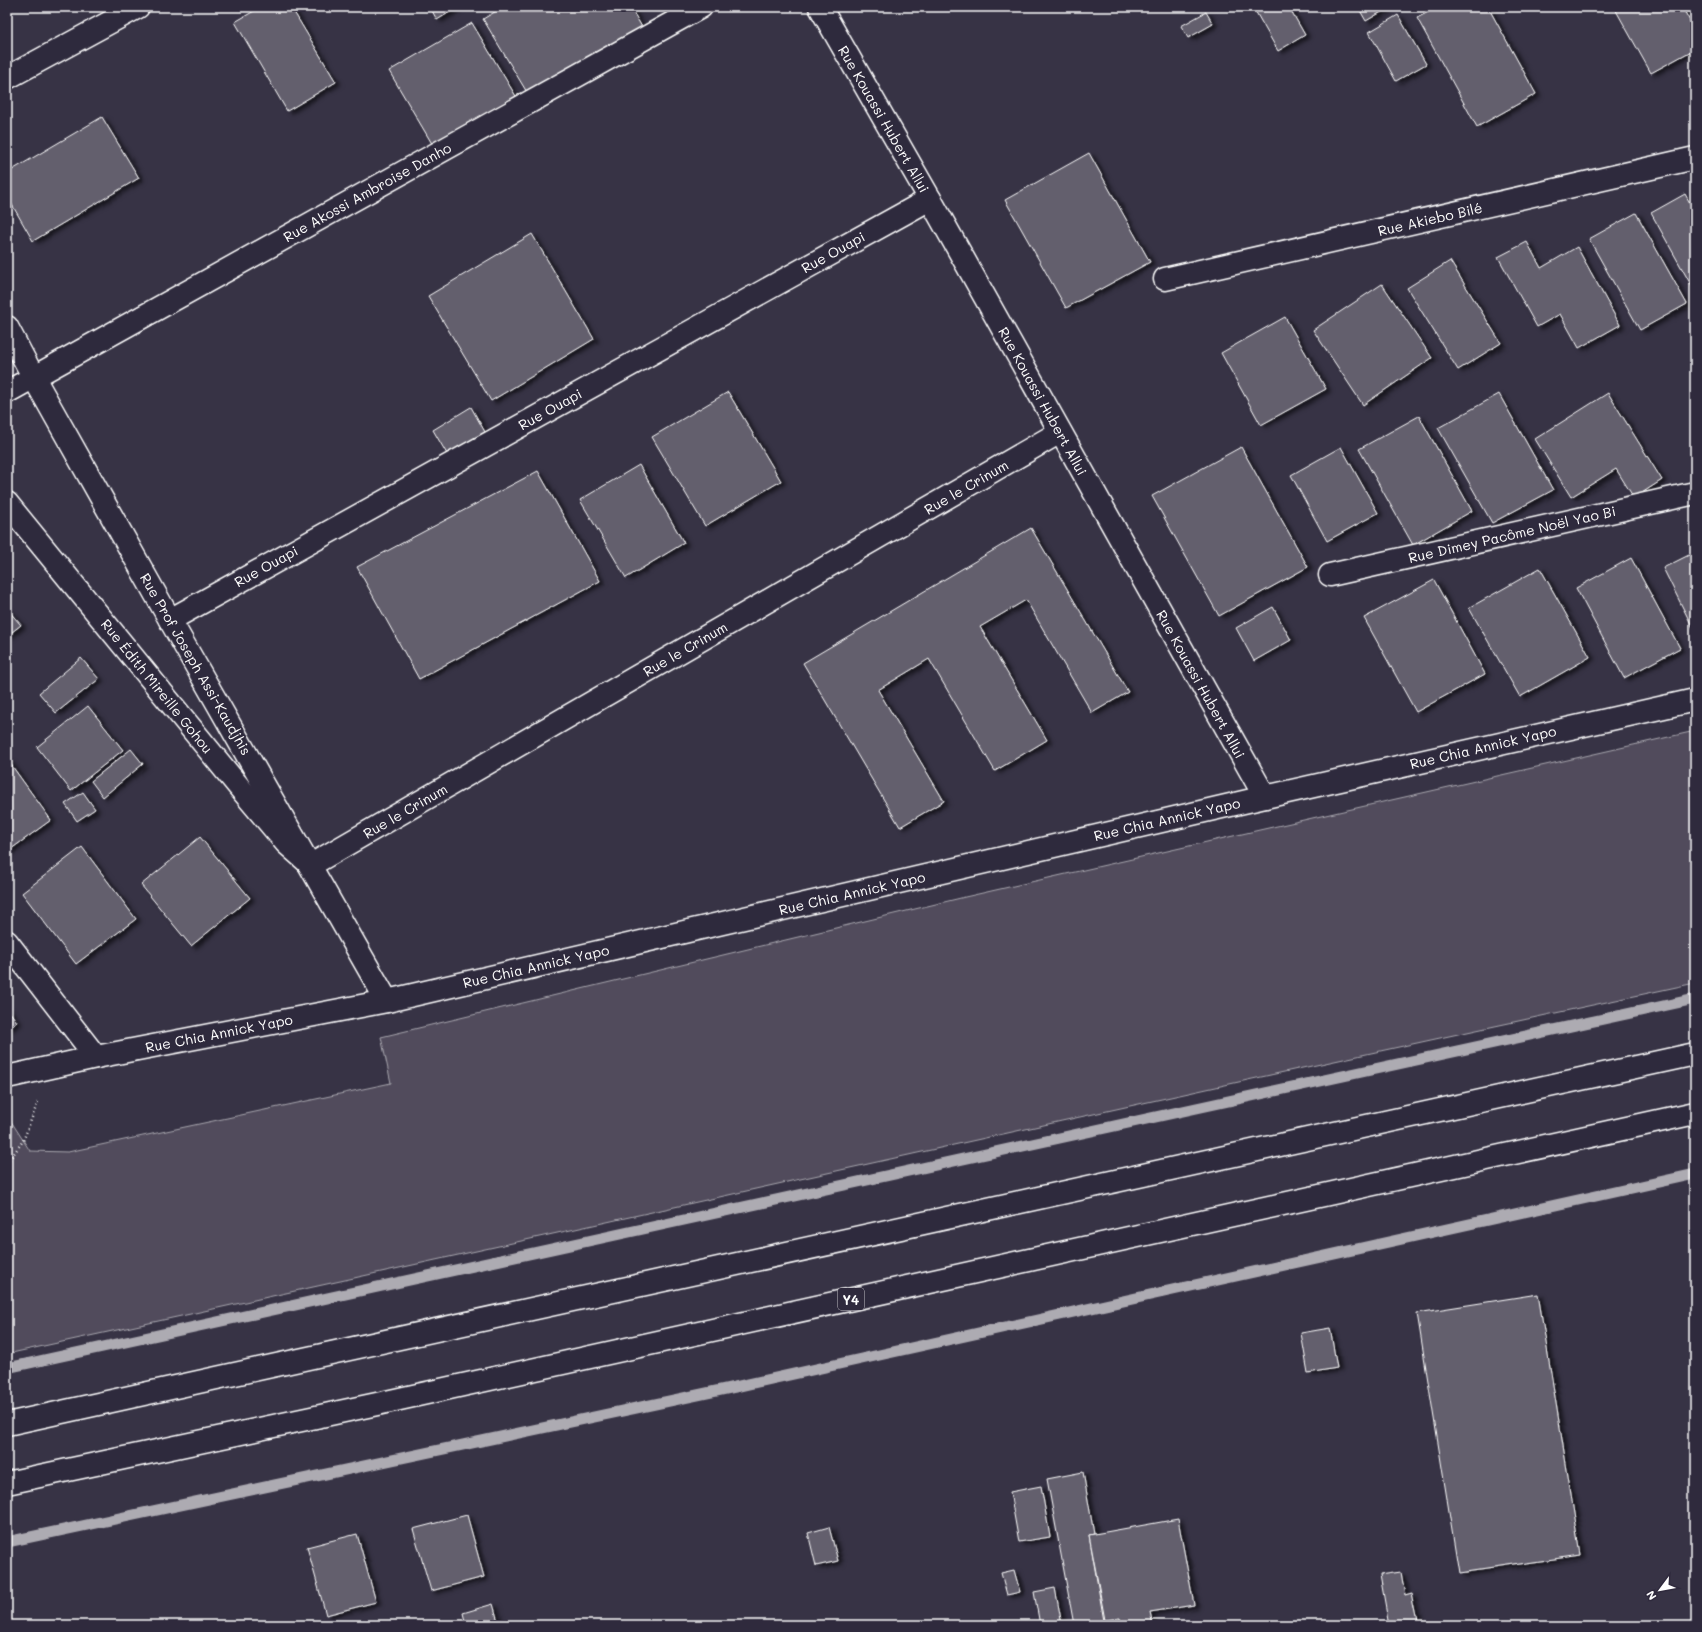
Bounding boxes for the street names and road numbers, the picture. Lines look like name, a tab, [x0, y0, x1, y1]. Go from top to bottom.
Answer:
street label: Rue Kouassi Hubert Allui	[834, 42, 934, 196]
street label: Rue Akossi Ambroise Danho	[280, 138, 454, 246]
street label: Rue Akiebo Bilé	[1376, 198, 1484, 240]
street label: Rue Ouapi	[798, 227, 868, 277]
street label: Rue Kouassi Hubert Allui	[994, 323, 1092, 479]
street label: Rue Ouapi	[515, 384, 585, 434]
street label: Rue le Crinum	[920, 455, 1012, 519]
street label: Rue Dimey Pacôme Noël Yao Bi	[1406, 501, 1618, 567]
street label: Rue Ouapi	[231, 541, 301, 591]
street label: Rue Prof Joseph Assi-Kaudjhis	[136, 570, 256, 758]
street label: Rue Kouassi Hubert Allui	[1152, 606, 1250, 762]
street label: Rue Édith Mireille Gohou	[97, 615, 217, 757]
street label: Rue le Crinum	[639, 617, 731, 681]
street label: Rue Chia Annick Yapo	[1408, 721, 1558, 773]
street label: Rue le Crinum	[359, 779, 451, 843]
street label: Rue Chia Annick Yapo	[1092, 793, 1242, 845]
street label: Rue Chia Annick Yapo	[777, 867, 927, 919]
street label: Rue Chia Annick Yapo	[461, 940, 611, 992]
street label: Rue Chia Annick Yapo	[144, 1009, 294, 1057]
road number: Y4	[838, 1288, 864, 1310]

